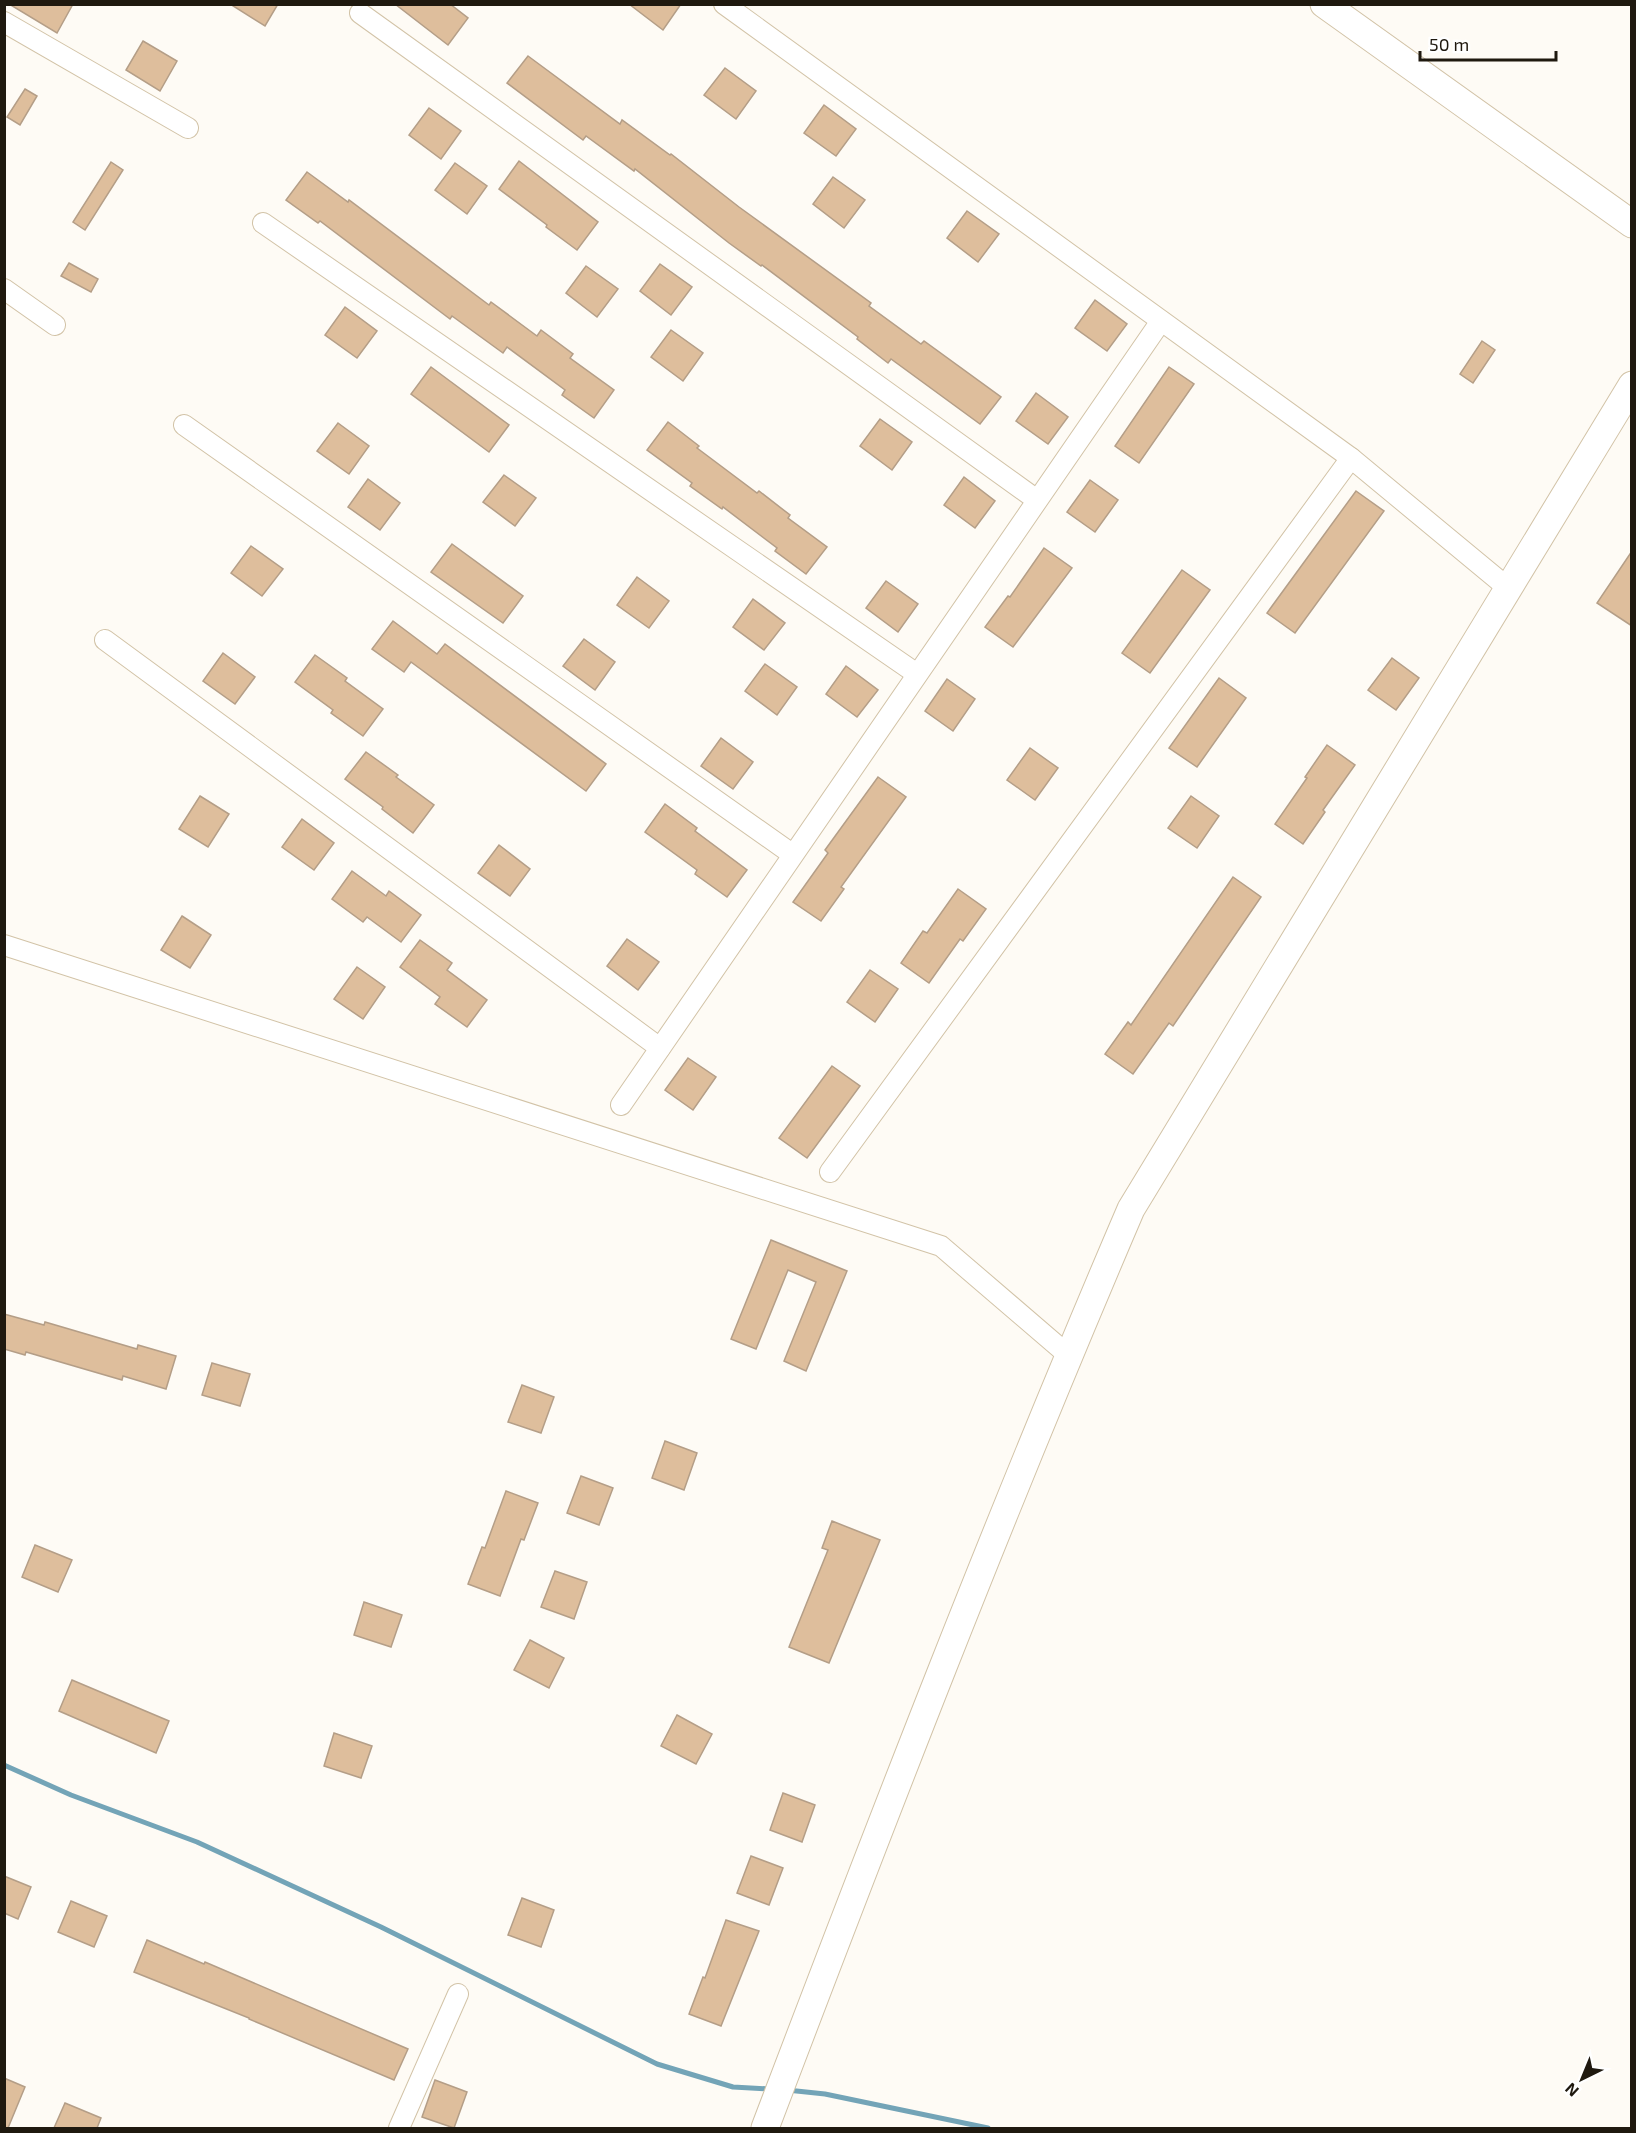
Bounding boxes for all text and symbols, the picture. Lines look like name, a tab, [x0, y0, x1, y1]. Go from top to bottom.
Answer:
scale bar	[1420, 24, 1556, 62]
text: 50 m	[1429, 33, 1469, 55]
north arrow	[1552, 2049, 1612, 2109]
text: N	[1561, 2079, 1582, 2101]

